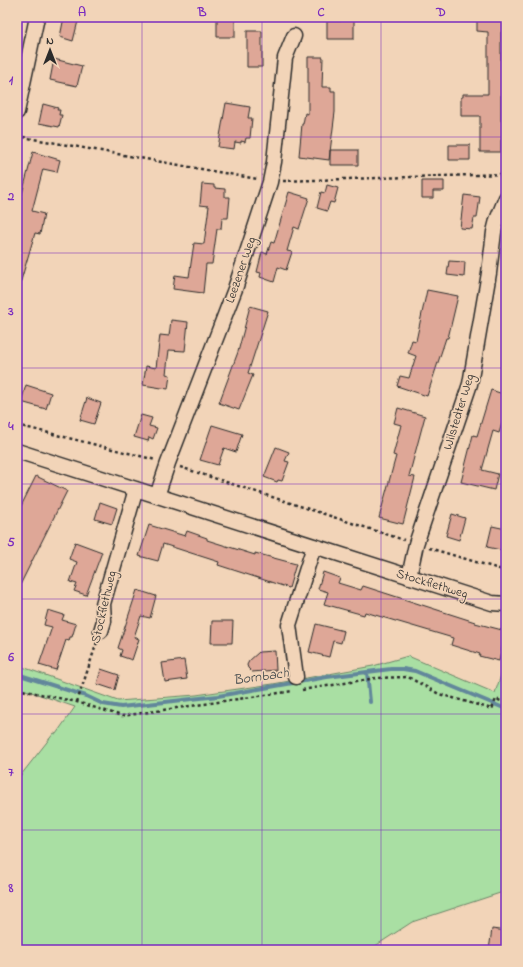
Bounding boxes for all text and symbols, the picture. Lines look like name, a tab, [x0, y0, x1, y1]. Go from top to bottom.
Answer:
text: A	[78, 3, 86, 22]
text: B	[197, 3, 207, 22]
text: C	[317, 3, 325, 22]
text: D	[435, 3, 446, 22]
north arrow	[30, 30, 70, 70]
text: N	[46, 33, 54, 49]
text: 1	[9, 71, 14, 90]
text: 2	[7, 187, 15, 206]
street label: Leezener Weg	[221, 234, 262, 306]
text: 3	[7, 302, 14, 321]
street label: Wilstedter Weg	[438, 372, 481, 453]
text: 4	[7, 417, 14, 436]
text: 5	[7, 533, 15, 552]
street label: Stockflethweg	[394, 564, 470, 605]
street label: Stockflethweg	[86, 569, 123, 645]
text: 6	[7, 648, 14, 667]
water label: Bornbach	[232, 663, 290, 691]
text: 7	[8, 763, 14, 782]
text: 8	[8, 879, 14, 898]

